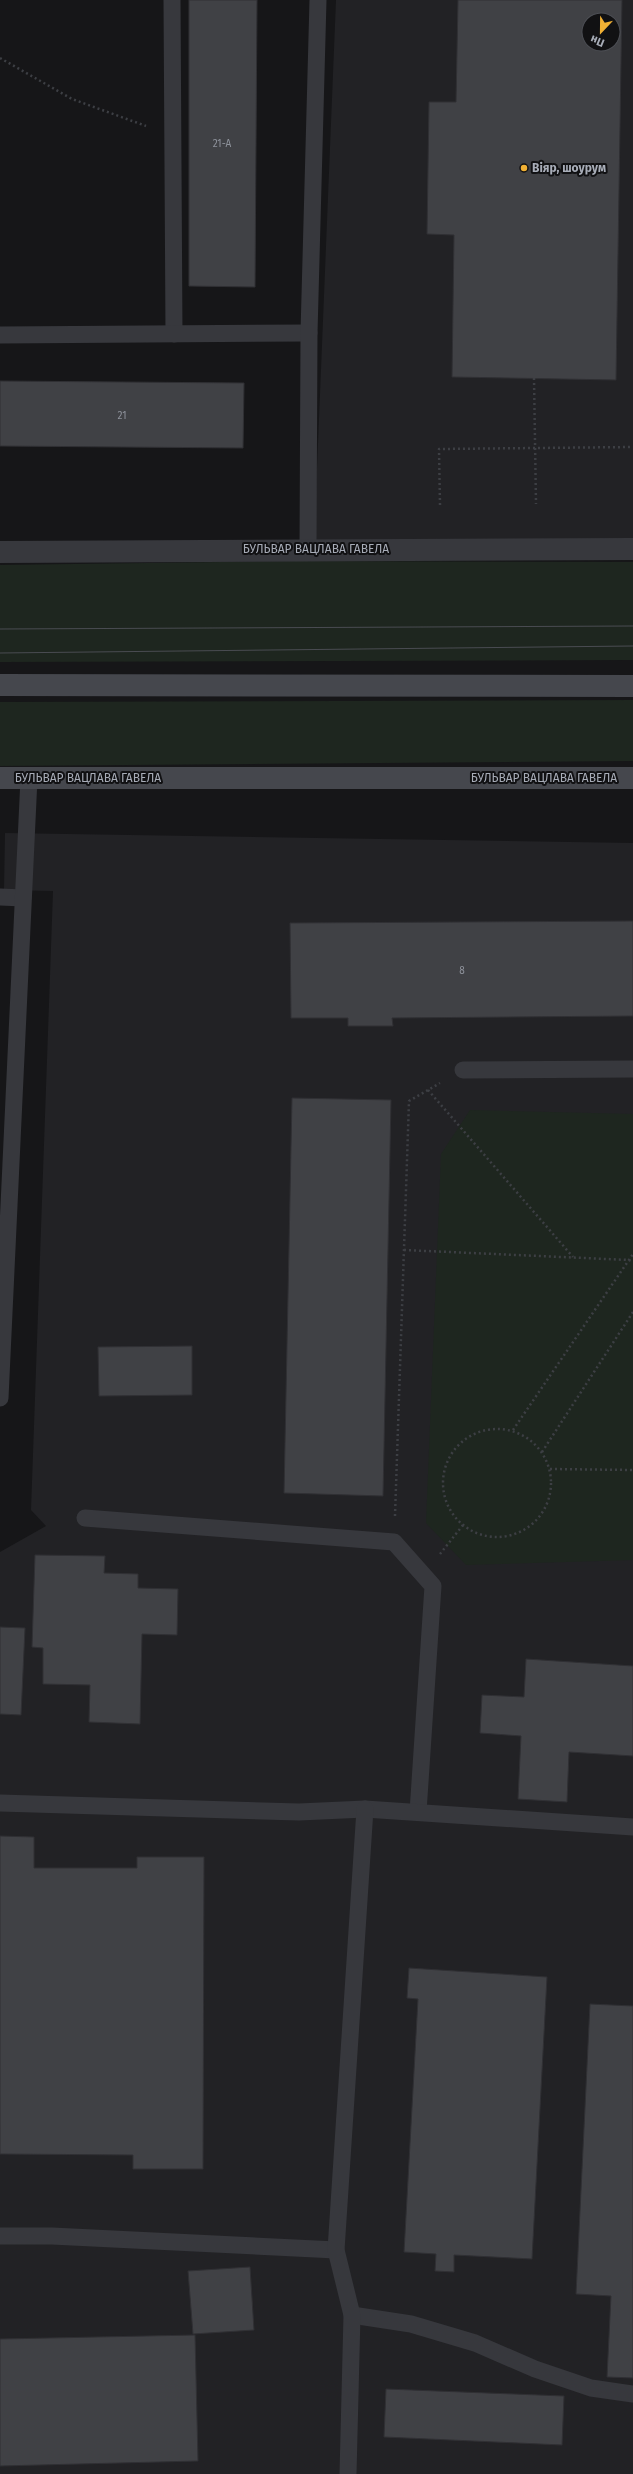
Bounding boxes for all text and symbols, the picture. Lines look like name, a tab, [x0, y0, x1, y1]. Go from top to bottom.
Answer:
north arrow	[581, 12, 621, 52]
text: Пн	[589, 32, 606, 49]
house number: 21-А	[213, 138, 232, 150]
place label: Віяр, шоурум	[532, 161, 606, 175]
marker: Віяр, шоурум	[519, 163, 529, 173]
house number: 21	[117, 410, 127, 422]
street label: БУЛЬВАР ВАЦЛАВА ГАВЕЛА	[243, 542, 389, 556]
street label: БУЛЬВАР ВАЦЛАВА ГАВЕЛА	[15, 771, 161, 785]
street label: БУЛЬВАР ВАЦЛАВА ГАВЕЛА	[471, 771, 617, 785]
house number: 8	[459, 965, 465, 977]

